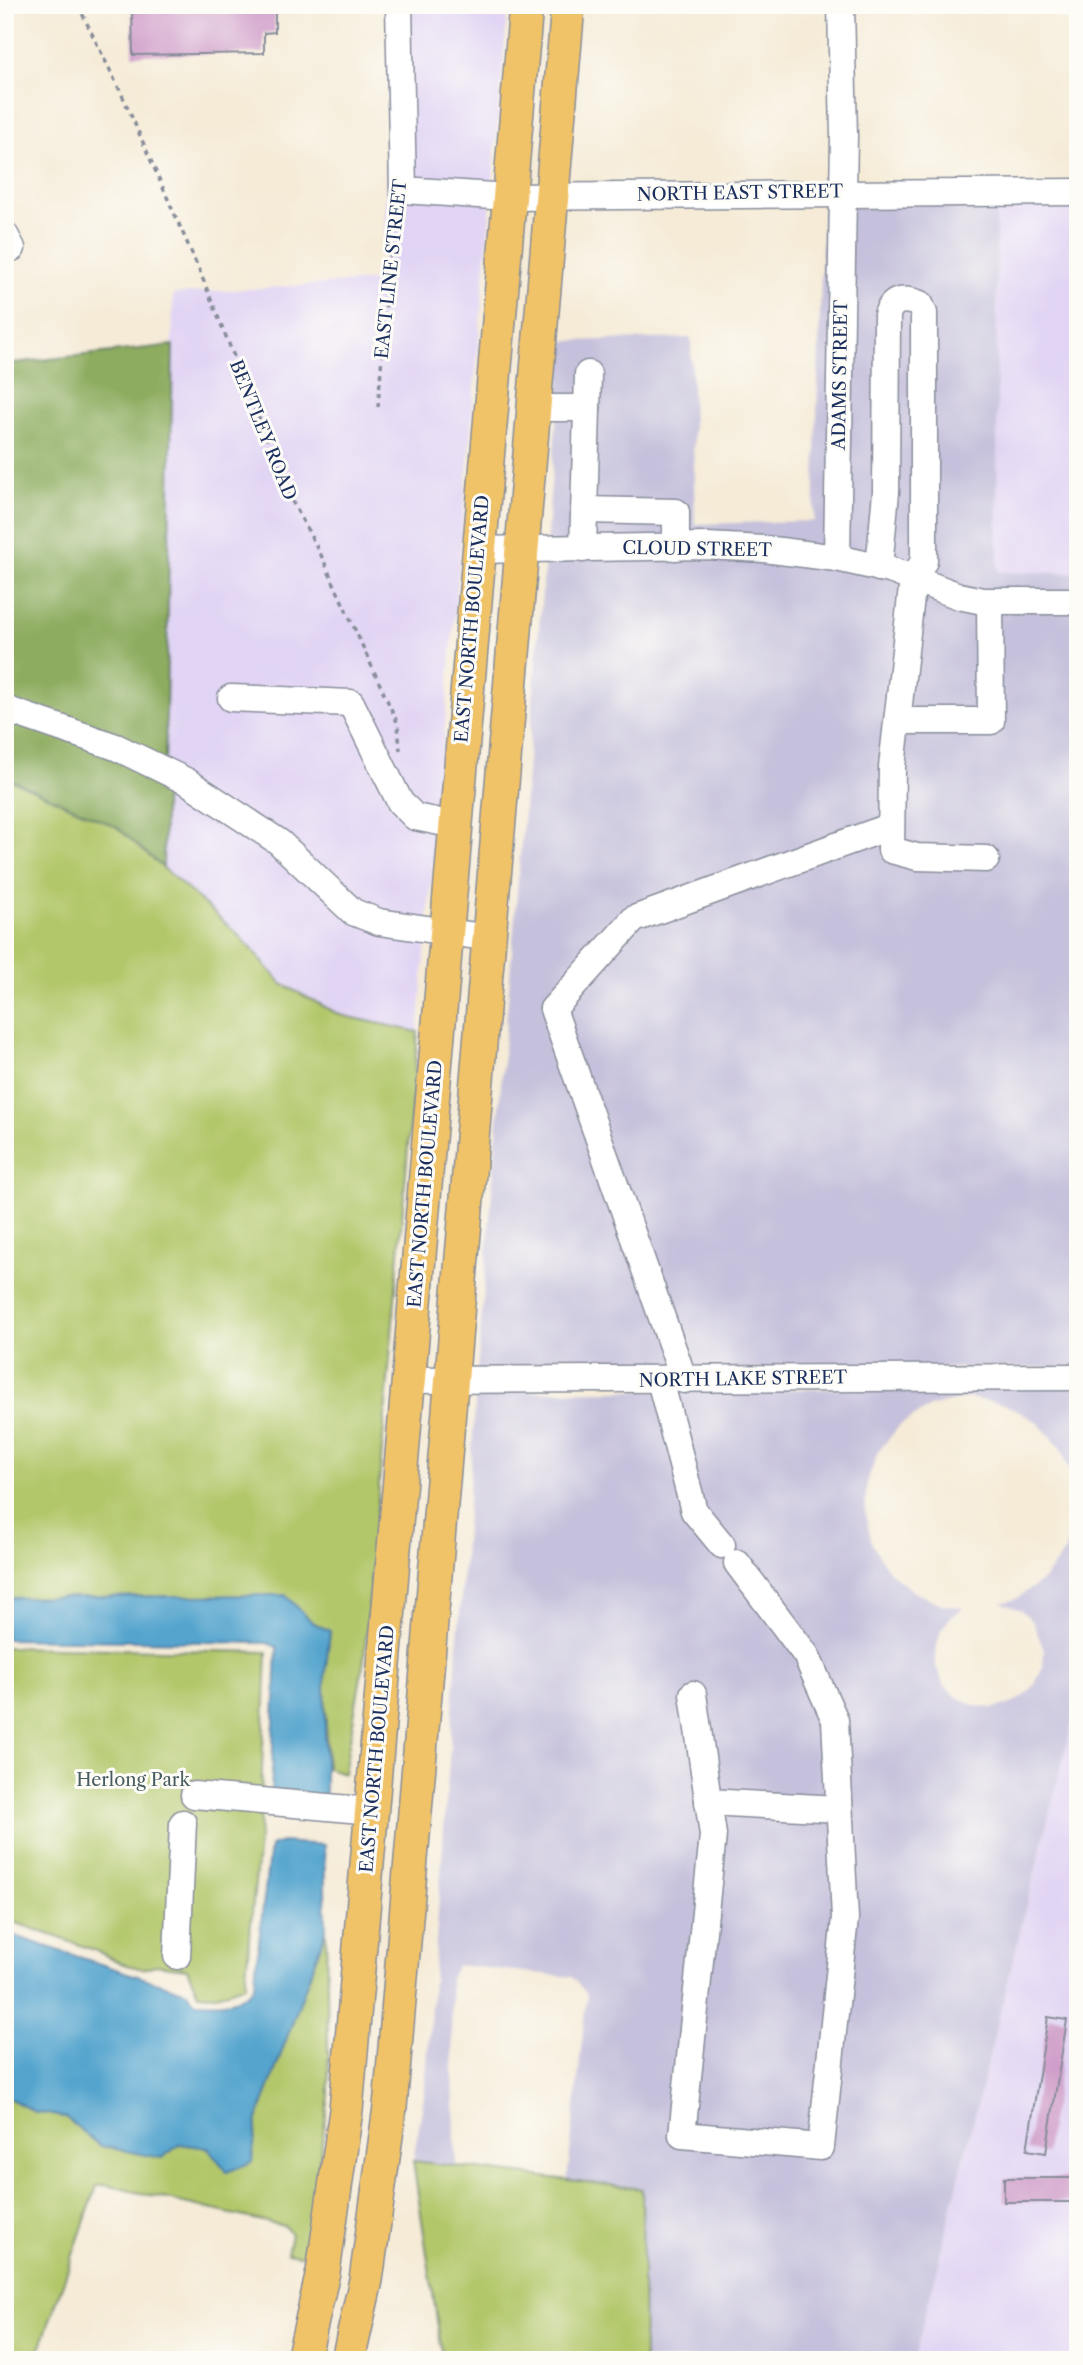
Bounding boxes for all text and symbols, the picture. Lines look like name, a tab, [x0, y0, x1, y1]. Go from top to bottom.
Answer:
street label: EAST LINE STREET	[371, 177, 411, 360]
street label: NORTH EAST STREET	[637, 180, 844, 206]
street label: ADAMS STREET	[828, 299, 852, 451]
street label: BENTLEY ROAD	[225, 357, 301, 503]
street label: EAST NORTH BOULEVARD	[450, 494, 494, 744]
street label: CLOUD STREET	[622, 537, 772, 561]
street label: EAST NORTH BOULEVARD	[403, 1059, 447, 1309]
street label: NORTH LAKE STREET	[639, 1366, 848, 1392]
street label: EAST NORTH BOULEVARD	[355, 1624, 399, 1874]
park label: Herlong Park	[76, 1769, 191, 1791]

